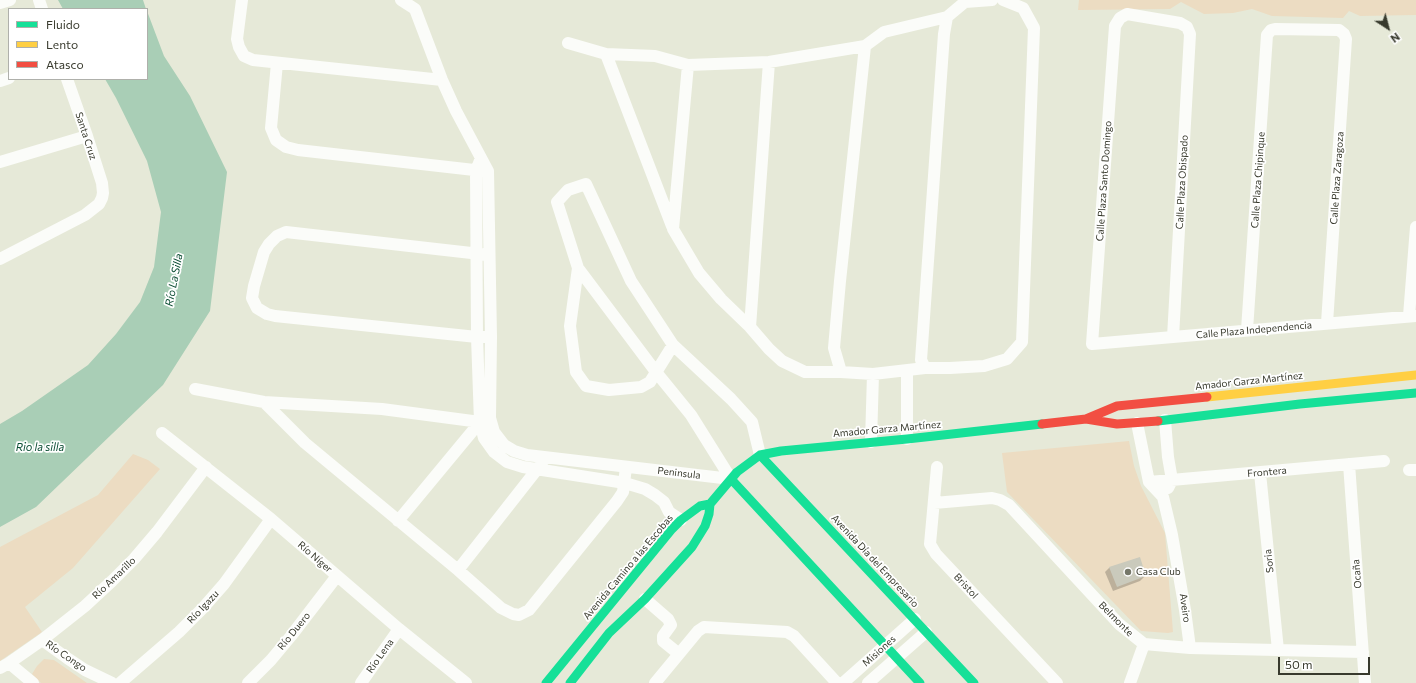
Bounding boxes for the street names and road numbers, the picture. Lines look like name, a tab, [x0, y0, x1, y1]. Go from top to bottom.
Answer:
street label: Santa Cruz	[73, 111, 99, 161]
street label: Calle Plaza Santo Domingo	[1094, 120, 1114, 242]
street label: Calle Plaza Chipinque	[1249, 131, 1267, 229]
street label: Calle Plaza Zaragoza	[1328, 131, 1346, 225]
street label: Calle Plaza Obispado	[1174, 134, 1190, 230]
street label: Calle Plaza Independencia	[1195, 319, 1313, 341]
street label: Amador Garza Martínez	[1194, 369, 1304, 393]
street label: Amador Garza Martínez	[832, 418, 942, 440]
street label: Peninsula	[657, 464, 701, 482]
street label: Frontera	[1247, 464, 1287, 480]
street label: Avenida Camino a las Escobas	[581, 512, 675, 622]
street label: Avenida Día del Empresario	[829, 512, 921, 610]
street label: Río Níger	[295, 539, 335, 575]
street label: Soria	[1262, 549, 1276, 573]
street label: Río Amarillo	[90, 554, 138, 602]
street label: Ocaña	[1350, 559, 1364, 589]
street label: Bristol	[951, 571, 981, 601]
street label: Río Igazu	[185, 588, 221, 626]
street label: Aveiro	[1177, 593, 1193, 623]
street label: Belmonte	[1096, 599, 1136, 639]
street label: Río Duero	[275, 610, 313, 652]
street label: Misiones	[860, 633, 898, 669]
street label: Río Lena	[364, 637, 396, 675]
street label: Río Congo	[43, 638, 89, 674]

